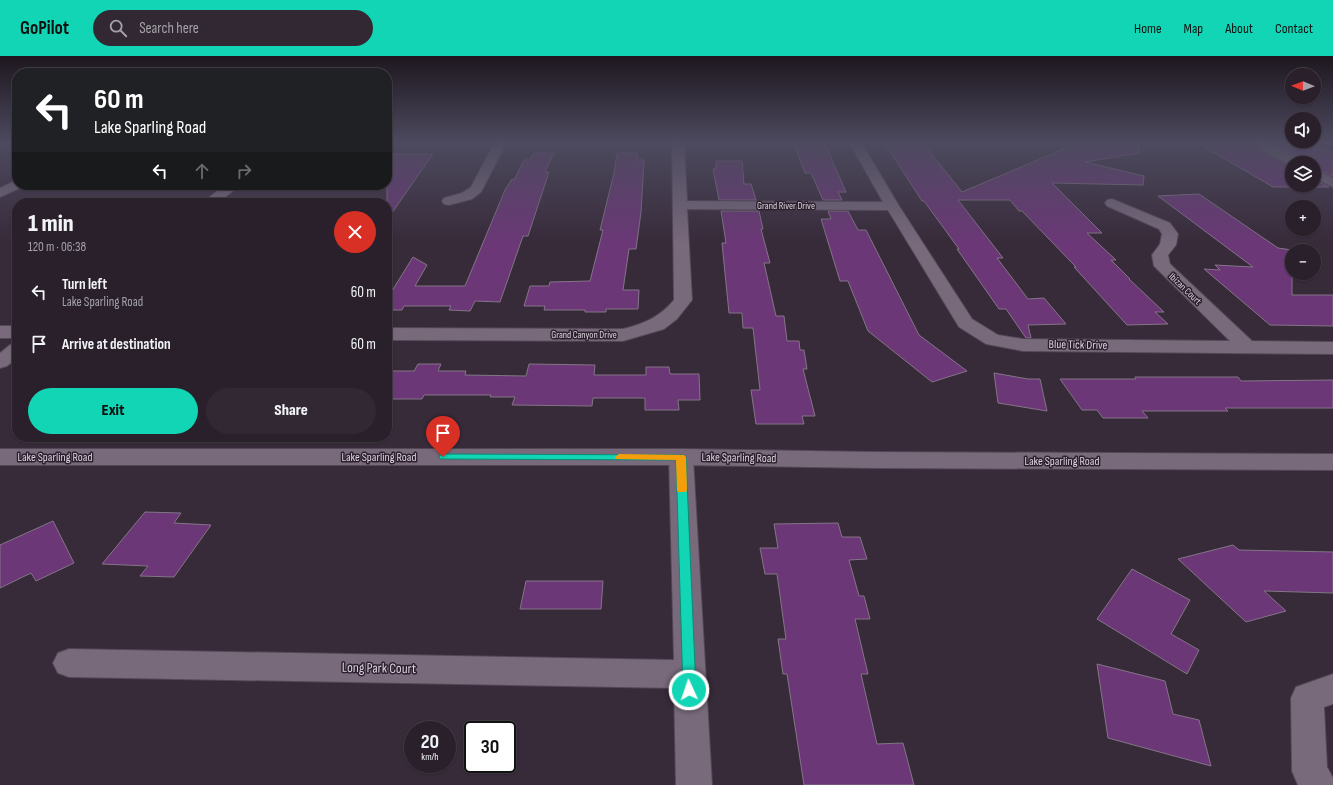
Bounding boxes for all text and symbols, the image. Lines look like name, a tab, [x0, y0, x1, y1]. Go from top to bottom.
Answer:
search box	[93, 10, 373, 46]
text: GoPilot	[20, 17, 69, 40]
icon: search	[107, 17, 129, 39]
text: Search here	[139, 19, 199, 38]
text: Home	[1134, 20, 1162, 37]
text: Map	[1184, 20, 1203, 37]
text: About	[1225, 20, 1253, 37]
text: Contact	[1275, 20, 1313, 37]
north arrow	[1285, 68, 1321, 104]
map controls	[1285, 68, 1321, 280]
text: 60 m	[94, 83, 143, 116]
icon: left	[28, 84, 80, 136]
button: sound	[1285, 112, 1321, 148]
text: Lake Sparling Road	[94, 117, 206, 138]
button: layers	[1285, 156, 1321, 192]
icon: left	[149, 160, 171, 182]
icon: ahead	[191, 160, 213, 182]
icon: right	[233, 160, 255, 182]
street label: Grand River Drive	[757, 200, 815, 212]
button: +	[1285, 200, 1321, 236]
text: 1 min	[28, 209, 74, 238]
button: close	[334, 211, 376, 253]
text: 120 m · 06:38	[28, 239, 86, 255]
button: −	[1285, 244, 1321, 280]
street label: Ibizan Court	[1166, 271, 1204, 307]
text: Turn left	[62, 275, 107, 294]
icon: left	[28, 281, 50, 303]
text: 60 m	[351, 283, 376, 302]
text: Lake Sparling Road	[62, 294, 143, 310]
street label: Grand Canyon Drive	[551, 329, 617, 341]
icon: arrive	[28, 333, 50, 355]
text: Arrive at destination	[62, 335, 171, 354]
text: 60 m	[351, 335, 376, 354]
street label: Blue Tick Drive	[1049, 337, 1108, 353]
button: Exit	[28, 388, 198, 434]
button: Share	[206, 388, 376, 434]
pin	[426, 416, 460, 457]
icon: arrive	[432, 422, 454, 444]
street label: Lake Sparling Road	[18, 450, 92, 465]
street label: Lake Sparling Road	[342, 450, 416, 465]
street label: Lake Sparling Road	[701, 450, 777, 466]
street label: Lake Sparling Road	[1025, 454, 1099, 469]
street label: Long Park Court	[342, 659, 416, 677]
position arrow	[668, 669, 710, 711]
speed limit sign: 30	[464, 721, 516, 773]
text: 20	[421, 730, 439, 754]
text: km/h	[421, 751, 439, 763]

